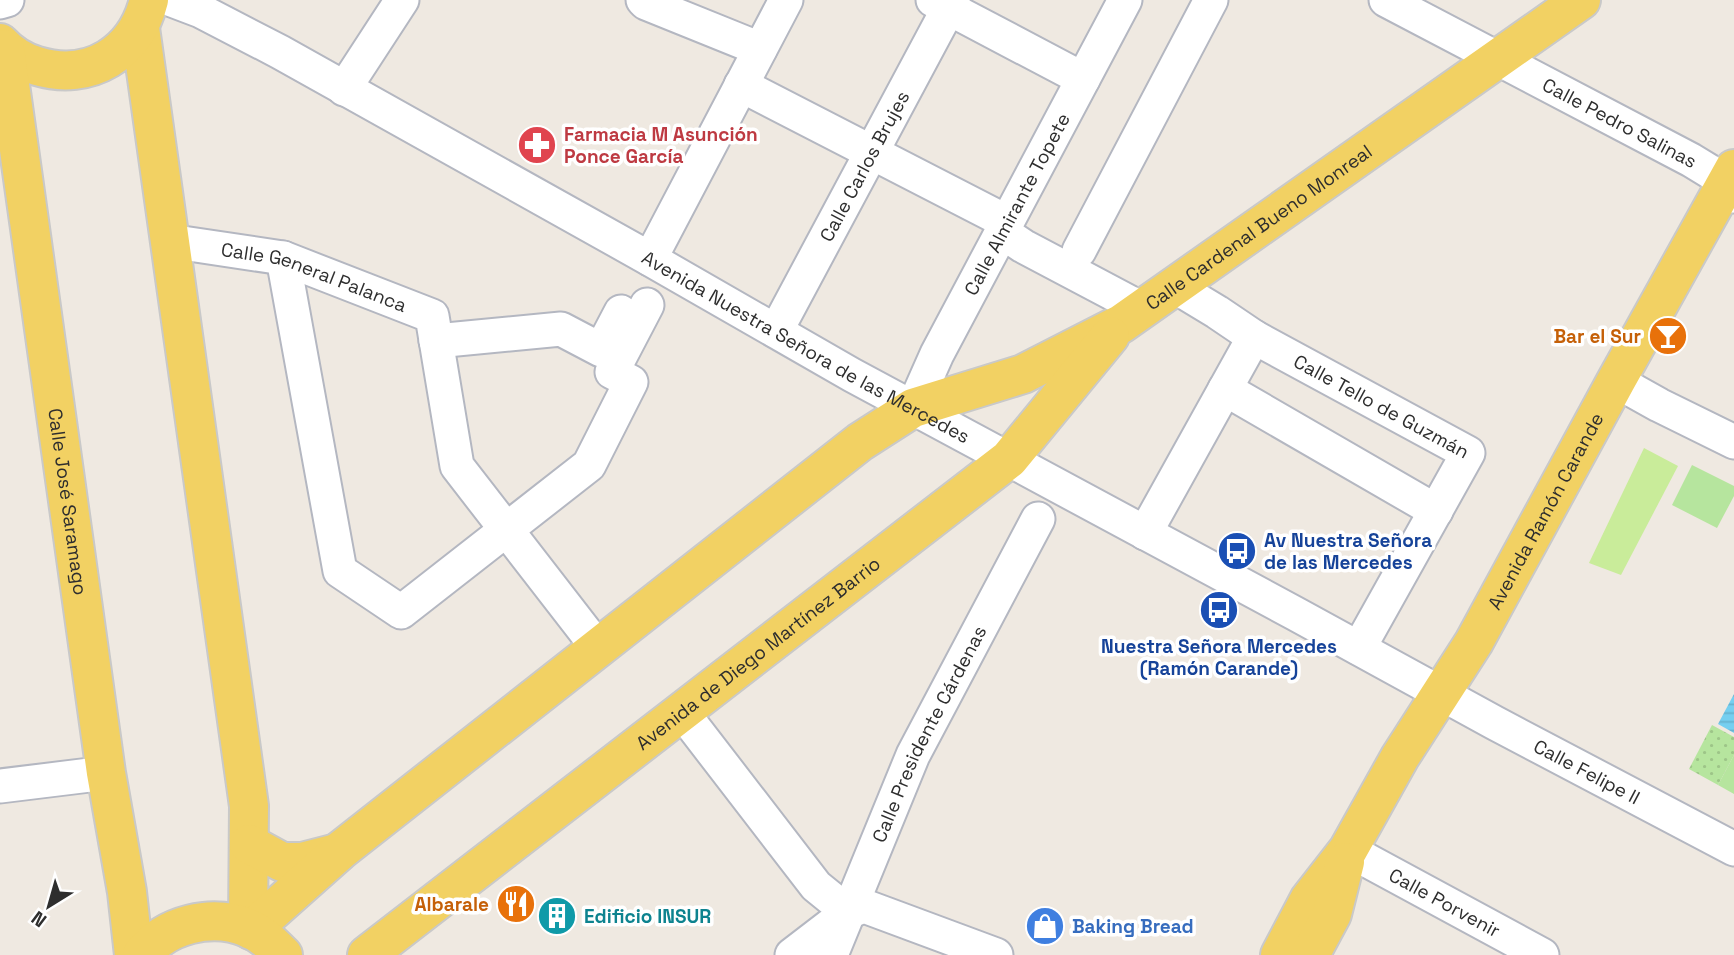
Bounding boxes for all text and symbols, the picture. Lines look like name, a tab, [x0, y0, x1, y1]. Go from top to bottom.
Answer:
street label: Calle Pedro Salinas	[1538, 72, 1702, 174]
street label: Calle Carlos Brujes	[814, 87, 915, 246]
street label: Calle Almirante Topete	[958, 109, 1076, 300]
place label: Farmacia M Asunción Ponce García	[564, 122, 758, 169]
pharmacy icon: Farmacia M Asunción Ponce García	[516, 124, 558, 166]
street label: Calle Cardenal Bueno Monreal	[1141, 139, 1377, 316]
street label: Calle General Palanca	[219, 237, 410, 318]
street label: Avenida Nuestra Señora de las Mercedes	[637, 245, 974, 449]
bar icon: Bar el Sur	[1647, 315, 1689, 357]
place label: Bar el Sur	[1553, 324, 1641, 349]
street label: Calle Tello de Guzmán	[1289, 349, 1473, 464]
street label: Calle José Saramago	[42, 407, 93, 597]
street label: Avenida Ramón Carande	[1482, 408, 1609, 614]
place label: Av Nuestra Señora de las Mercedes	[1264, 528, 1432, 575]
bus stop icon: Av Nuestra Señora de las Mercedes	[1216, 530, 1258, 572]
street label: Avenida de Diego Martínez Barrio	[631, 551, 886, 756]
bus stop icon: Nuestra Señora Mercedes (Ramón Carande)	[1198, 589, 1240, 631]
street label: Calle Presidente Cárdenas	[867, 621, 992, 846]
place label: Nuestra Señora Mercedes (Ramón Carande)	[1101, 634, 1337, 681]
street label: Calle Felipe II	[1529, 734, 1644, 810]
street label: Calle Porvenir	[1384, 862, 1505, 943]
north arrow	[14, 871, 84, 941]
restaurant icon: Albarale	[495, 883, 537, 925]
place label: Albarale	[415, 892, 489, 917]
building icon: Edificio INSUR	[536, 895, 578, 937]
place label: Edificio INSUR	[584, 904, 711, 929]
text: N	[26, 905, 52, 933]
shop icon: Baking Bread	[1024, 905, 1066, 947]
place label: Baking Bread	[1072, 914, 1194, 939]

